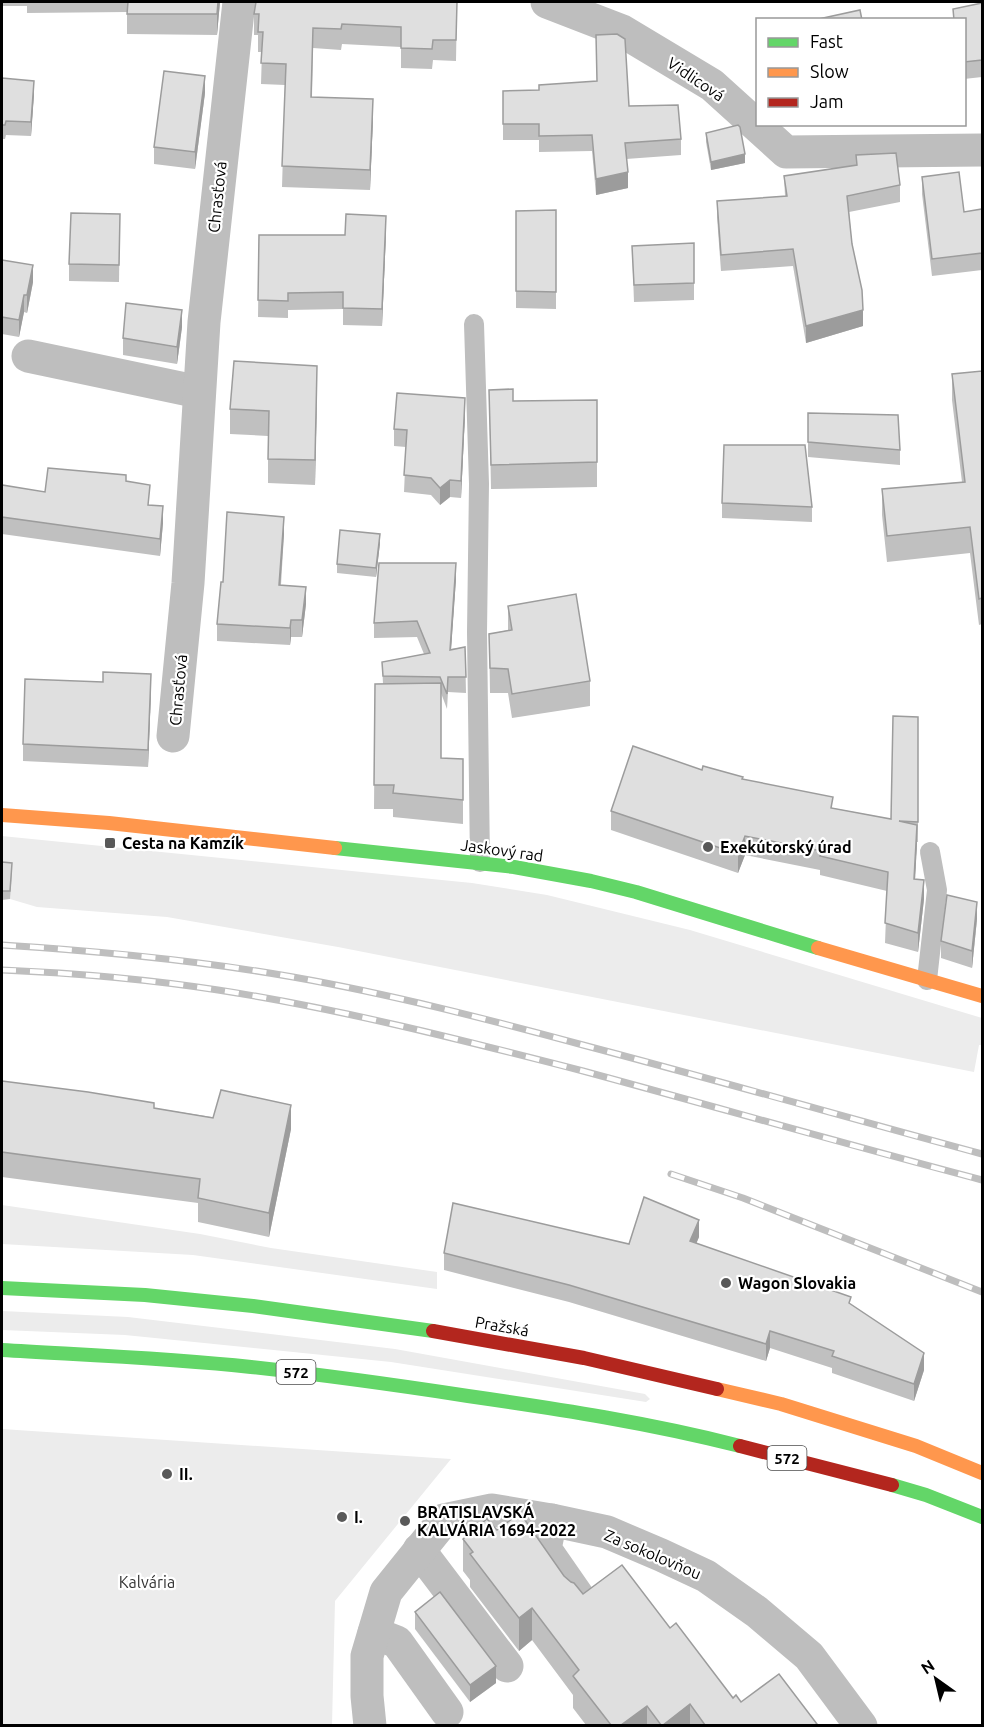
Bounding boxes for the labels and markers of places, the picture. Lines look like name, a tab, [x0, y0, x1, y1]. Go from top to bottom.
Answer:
place label: Cesta na Kamzík	[122, 834, 244, 852]
marker: Cesta na Kamzík	[103, 836, 117, 850]
place label: Exekútorský úrad	[720, 838, 852, 856]
marker: Exekútorský úrad	[701, 840, 715, 854]
place label: Wagon Slovakia	[738, 1274, 856, 1292]
marker: Wagon Slovakia	[719, 1276, 733, 1290]
place label: II.	[179, 1465, 193, 1483]
marker: II.	[160, 1467, 174, 1481]
place label: BRATISLAVSKÁ KALVÁRIA 1694-2022	[417, 1501, 576, 1539]
place label: I.	[354, 1508, 363, 1526]
marker: I.	[335, 1510, 349, 1524]
marker: BRATISLAVSKÁ KALVÁRIA 1694-2022	[398, 1514, 412, 1528]

